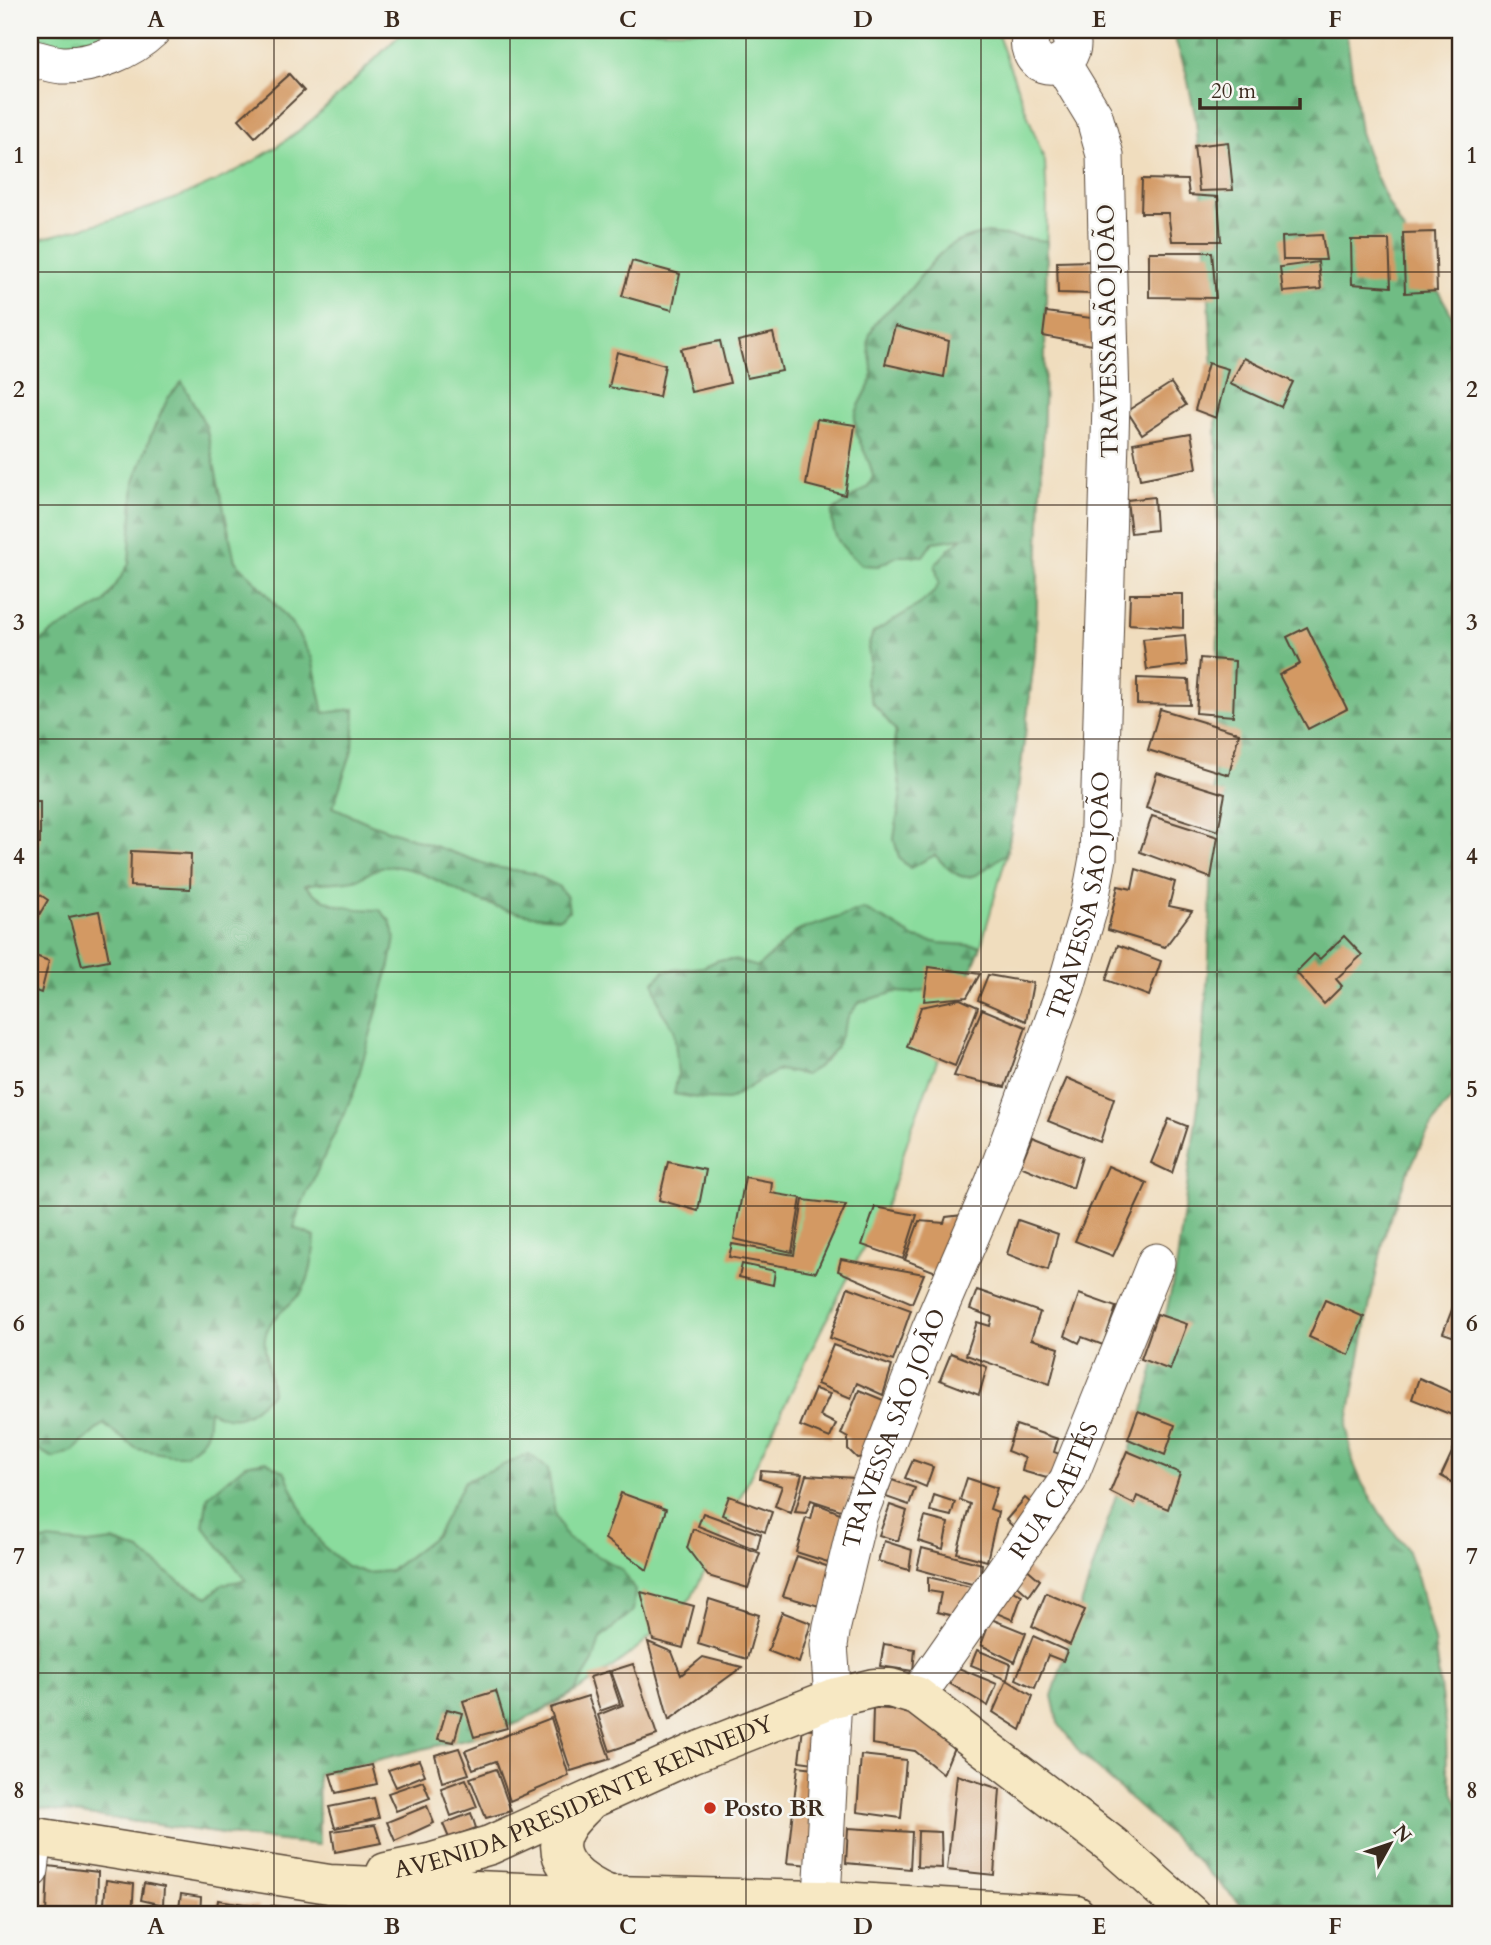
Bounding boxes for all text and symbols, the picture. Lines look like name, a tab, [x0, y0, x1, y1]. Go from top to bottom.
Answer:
text: A	[147, 4, 165, 35]
text: B	[384, 4, 400, 35]
text: C	[619, 4, 637, 35]
text: D	[853, 4, 873, 35]
text: E	[1092, 4, 1106, 35]
text: F	[1328, 4, 1342, 35]
scale bar	[1200, 66, 1300, 110]
text: 20 m	[1211, 77, 1256, 106]
text: 1	[13, 140, 25, 171]
text: 1	[1466, 140, 1478, 171]
street label: TRAVESSA SÃO JOÃO	[1089, 204, 1127, 458]
text: 2	[13, 374, 25, 405]
text: 2	[1466, 374, 1478, 405]
text: 3	[13, 607, 25, 638]
text: 3	[1466, 607, 1478, 638]
street label: TRAVESSA SÃO JOÃO	[1039, 771, 1117, 1025]
text: 4	[13, 841, 25, 872]
text: 4	[1466, 841, 1478, 872]
text: 5	[13, 1074, 25, 1105]
text: 5	[1466, 1074, 1478, 1105]
street label: TRAVESSA SÃO JOÃO	[835, 1303, 954, 1552]
text: 6	[13, 1308, 25, 1339]
text: 6	[1466, 1308, 1478, 1339]
street label: RUA CAETÉS	[1001, 1417, 1106, 1565]
text: 7	[13, 1541, 25, 1572]
text: 7	[1466, 1541, 1478, 1572]
street label: AVENIDA PRESIDENTE KENNEDY	[391, 1707, 778, 1886]
text: 8	[13, 1775, 25, 1806]
text: 8	[1466, 1775, 1478, 1806]
place label: Posto BR	[724, 1792, 825, 1825]
marker: Posto BR	[702, 1800, 718, 1816]
north arrow	[1354, 1808, 1424, 1878]
text: N	[1387, 1819, 1418, 1849]
text: A	[147, 1911, 165, 1942]
text: B	[384, 1911, 400, 1942]
text: C	[619, 1911, 637, 1942]
text: D	[853, 1911, 873, 1942]
text: E	[1092, 1911, 1106, 1942]
text: F	[1328, 1911, 1342, 1942]

